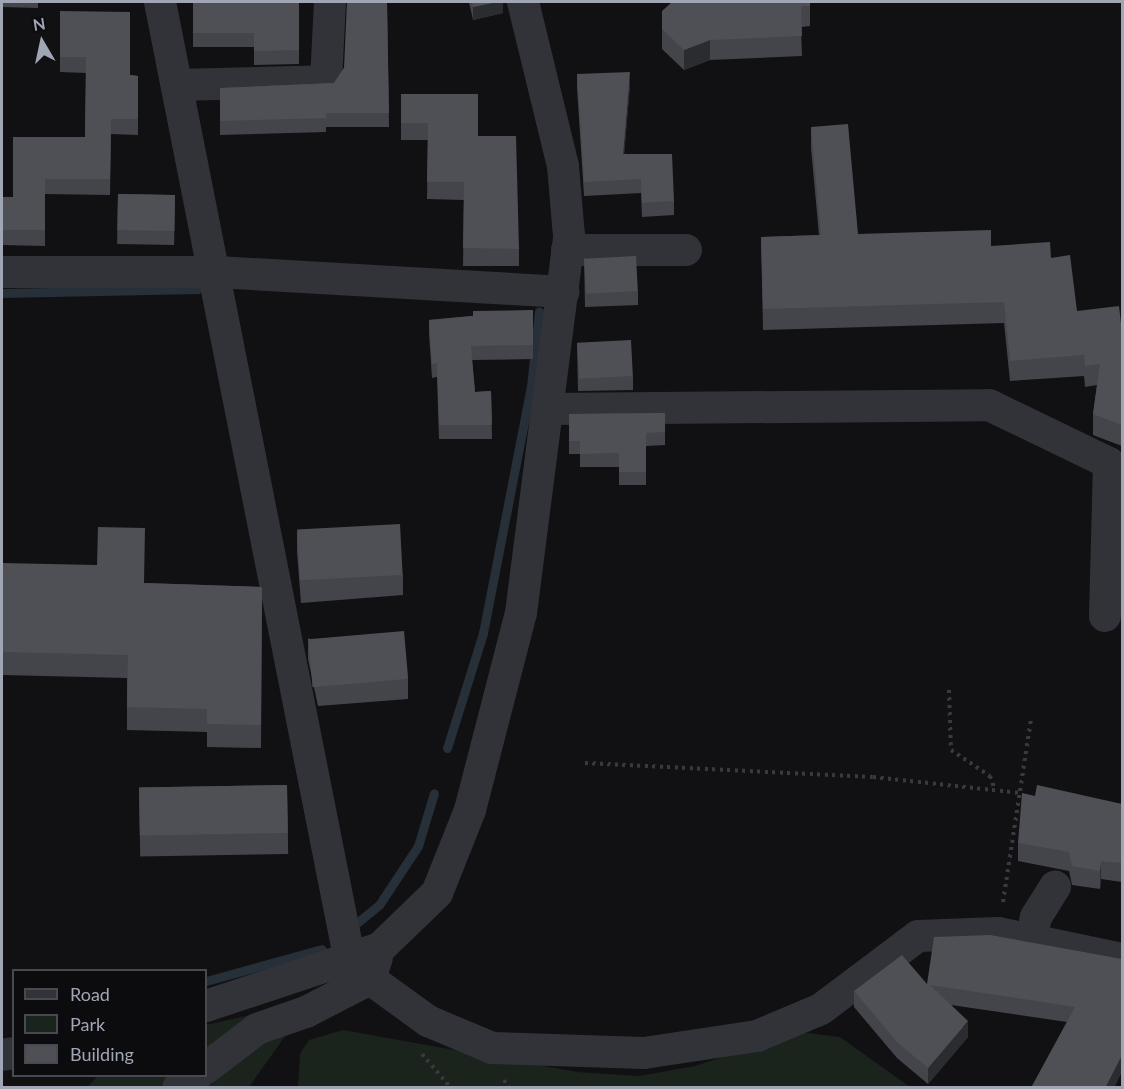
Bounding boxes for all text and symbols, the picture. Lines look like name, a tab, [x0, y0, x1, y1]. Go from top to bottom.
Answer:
north arrow	[12, 12, 72, 72]
text: N	[32, 13, 47, 34]
legend	[12, 969, 207, 1077]
text: Road	[70, 983, 110, 1005]
text: Park	[70, 1013, 105, 1035]
text: Building	[70, 1043, 134, 1065]

